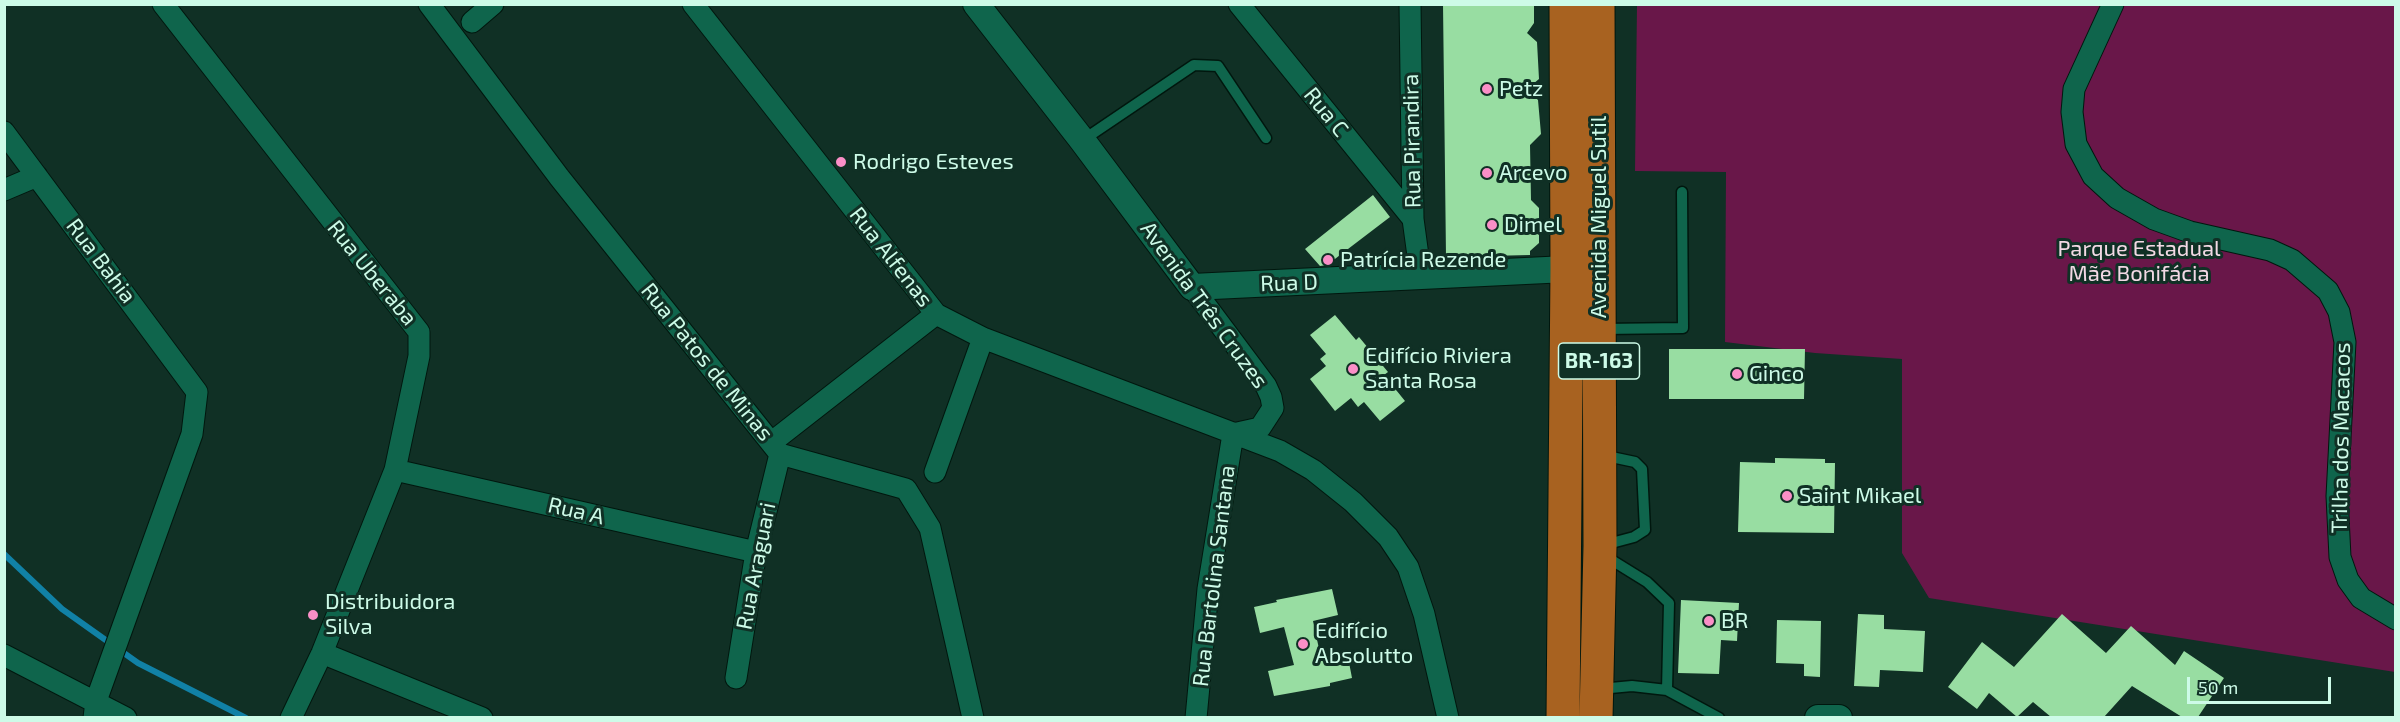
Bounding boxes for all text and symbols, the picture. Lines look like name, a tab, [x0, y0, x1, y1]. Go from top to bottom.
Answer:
street label: Rua Pirandira	[1398, 74, 1426, 208]
place label: Petz	[1499, 76, 1543, 102]
street label: Rua C	[1298, 82, 1354, 142]
marker: Petz	[1480, 82, 1494, 96]
street label: Avenida Miguel Sutil	[1586, 116, 1612, 318]
place label: Rodrigo Esteves	[853, 149, 1014, 175]
marker: Rodrigo Esteves	[834, 155, 848, 169]
place label: Arcevo	[1499, 160, 1568, 186]
marker: Arcevo	[1480, 166, 1494, 180]
street label: Rua Alfenas	[844, 202, 938, 312]
place label: Dimel	[1504, 212, 1562, 238]
street label: Rua Bahia	[61, 213, 141, 309]
street label: Rua Uberaba	[322, 215, 422, 331]
street label: Avenida Três Cruzes	[1135, 216, 1273, 394]
marker: Dimel	[1485, 218, 1499, 232]
park label: Parque Estadual Mãe Bonifácia	[2057, 236, 2221, 288]
place label: Patrícia Rezende	[1340, 247, 1506, 273]
marker: Patrícia Rezende	[1321, 253, 1335, 267]
street label: Rua D	[1260, 269, 1318, 297]
street label: Rua Patos de Minas	[635, 278, 779, 446]
street label: Trilha dos Macacos	[2326, 342, 2356, 534]
place label: Edifício Riviera Santa Rosa	[1365, 343, 1512, 394]
road number: BR-163	[1558, 343, 1640, 379]
place label: Ginco	[1749, 361, 1804, 387]
marker: Edifício Riviera Santa Rosa	[1346, 362, 1360, 376]
marker: Ginco	[1730, 367, 1744, 381]
street label: Rua Bartolina Santana	[1187, 464, 1241, 688]
place label: Saint Mikael	[1799, 483, 1921, 509]
marker: Saint Mikael	[1780, 489, 1794, 503]
street label: Rua A	[545, 492, 607, 530]
street label: Rua Araguari	[731, 500, 781, 632]
place label: Distribuidora Silva	[325, 589, 455, 640]
marker: Distribuidora Silva	[306, 608, 320, 622]
place label: BR	[1721, 608, 1748, 634]
marker: BR	[1702, 614, 1716, 628]
place label: Edifício Absolutto	[1315, 618, 1413, 670]
marker: Edifício Absolutto	[1296, 637, 1310, 651]
scale bar	[2190, 665, 2334, 703]
text: 50 m	[2198, 676, 2238, 698]

